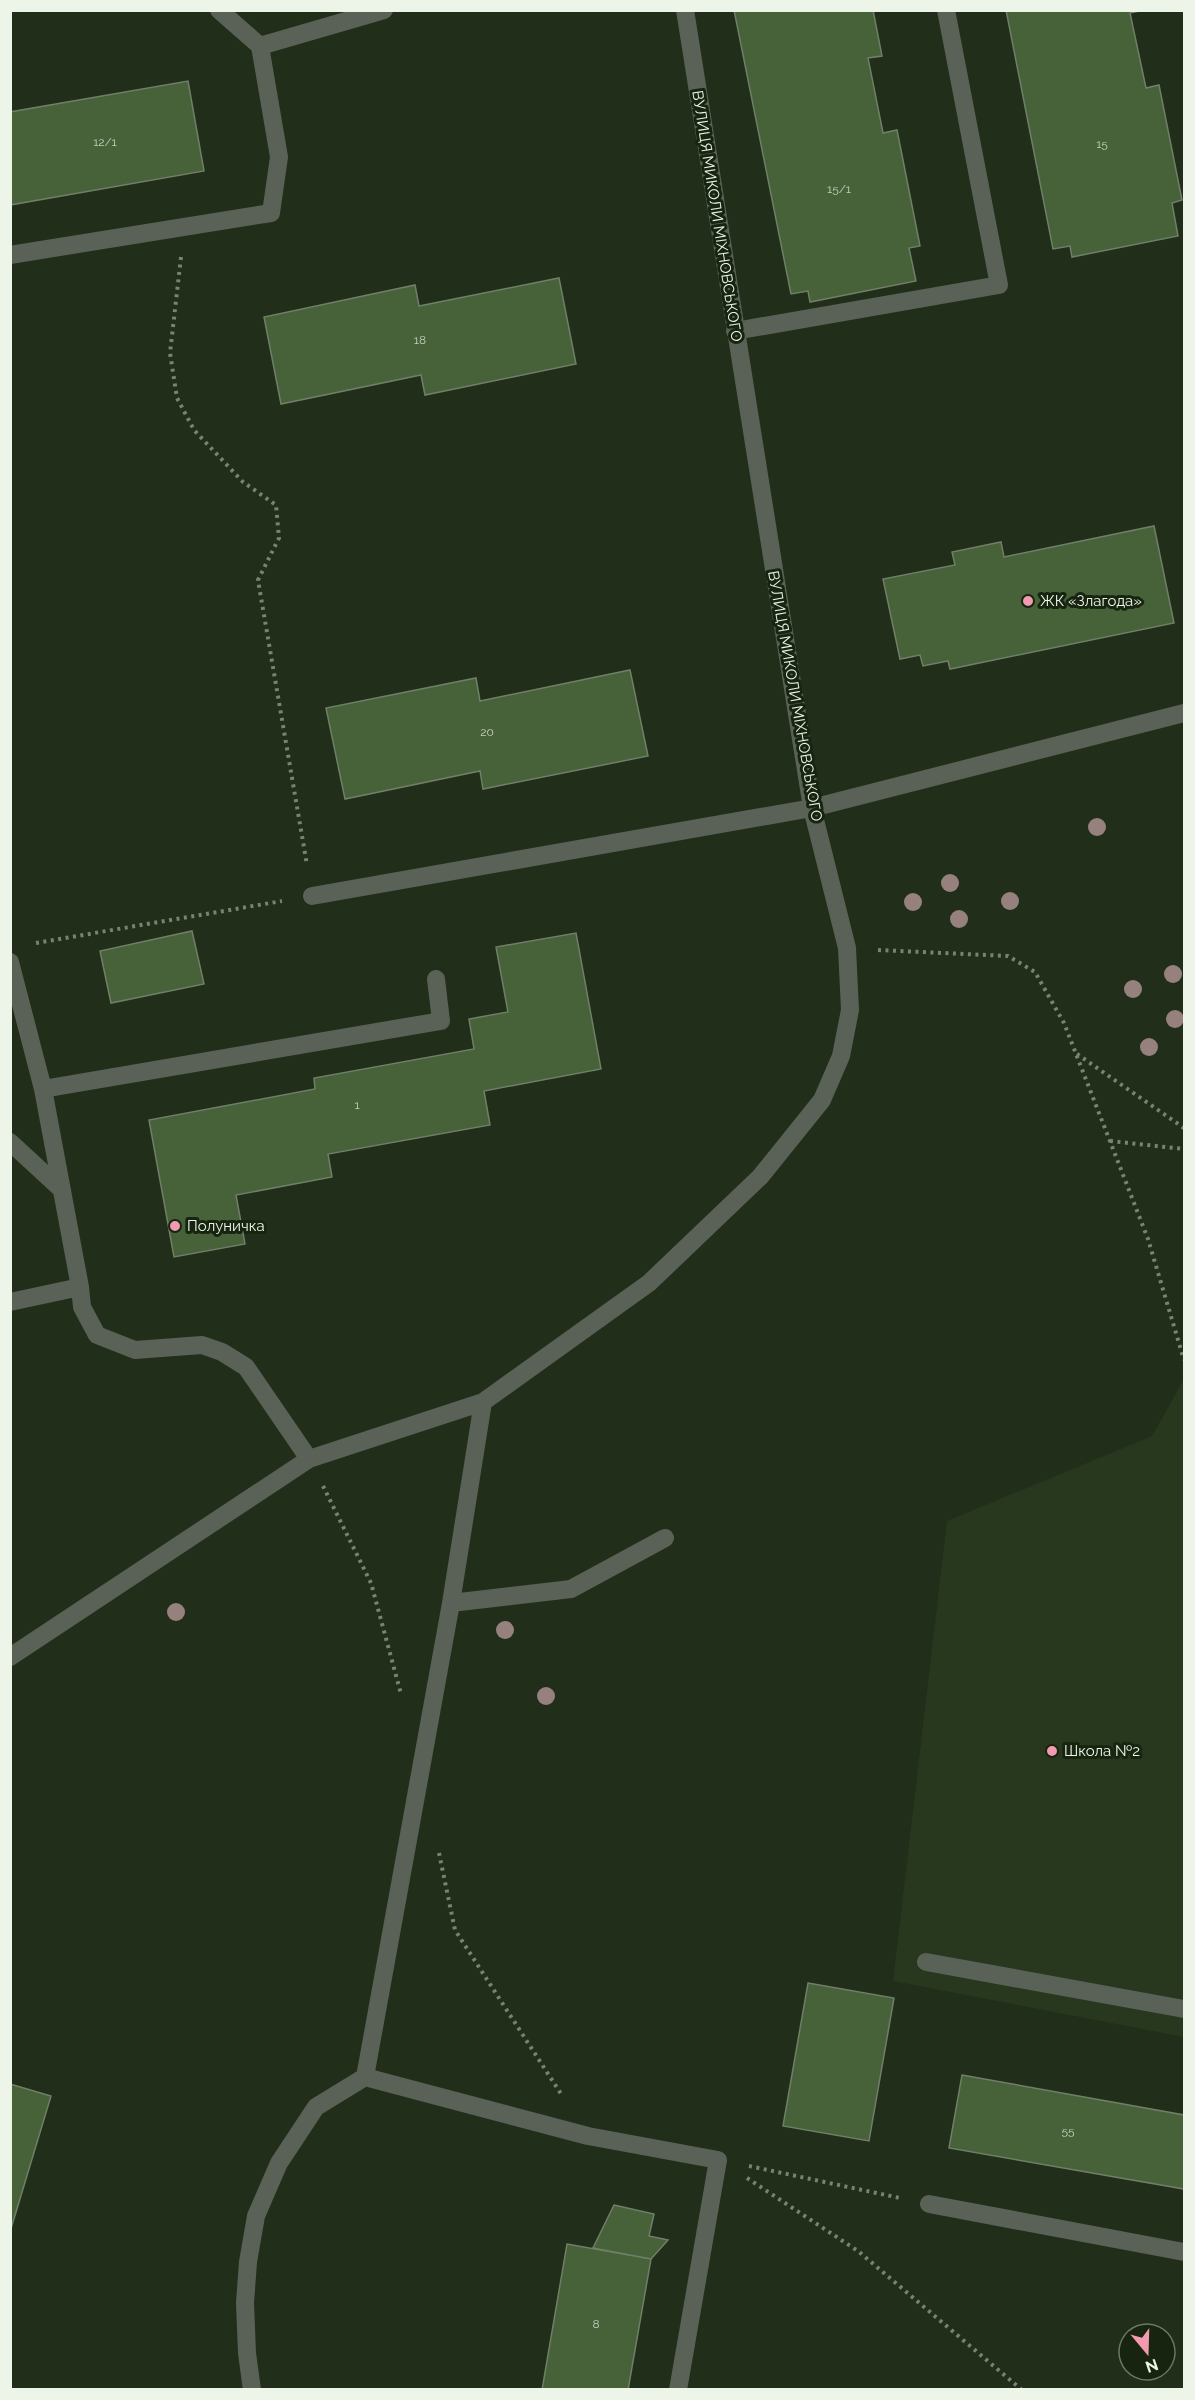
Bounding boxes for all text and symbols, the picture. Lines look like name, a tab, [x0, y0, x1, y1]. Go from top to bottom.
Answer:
street label: ВУЛИЦЯ МИКОЛИ МІХНОВСЬКОГО	[688, 89, 746, 343]
house number: 12/1	[93, 135, 117, 149]
house number: 15	[1096, 137, 1108, 151]
house number: 15/1	[827, 182, 851, 196]
house number: 18	[414, 333, 426, 347]
street label: ВУЛИЦЯ МИКОЛИ МІХНОВСЬКОГО	[764, 569, 826, 823]
place label: ЖК «Злагода»	[1040, 592, 1142, 610]
marker: ЖК «Злагода»	[1021, 594, 1035, 608]
house number: 20	[480, 725, 494, 739]
house number: 1	[354, 1098, 360, 1112]
place label: Полуничка	[187, 1217, 265, 1235]
marker: Полуничка	[168, 1219, 182, 1233]
place label: Школа №2	[1064, 1742, 1140, 1760]
marker: Школа №2	[1045, 1744, 1059, 1758]
house number: 55	[1061, 2124, 1075, 2138]
house number: 8	[592, 2317, 600, 2331]
north arrow	[1117, 2322, 1177, 2382]
text: N	[1143, 2355, 1161, 2377]

